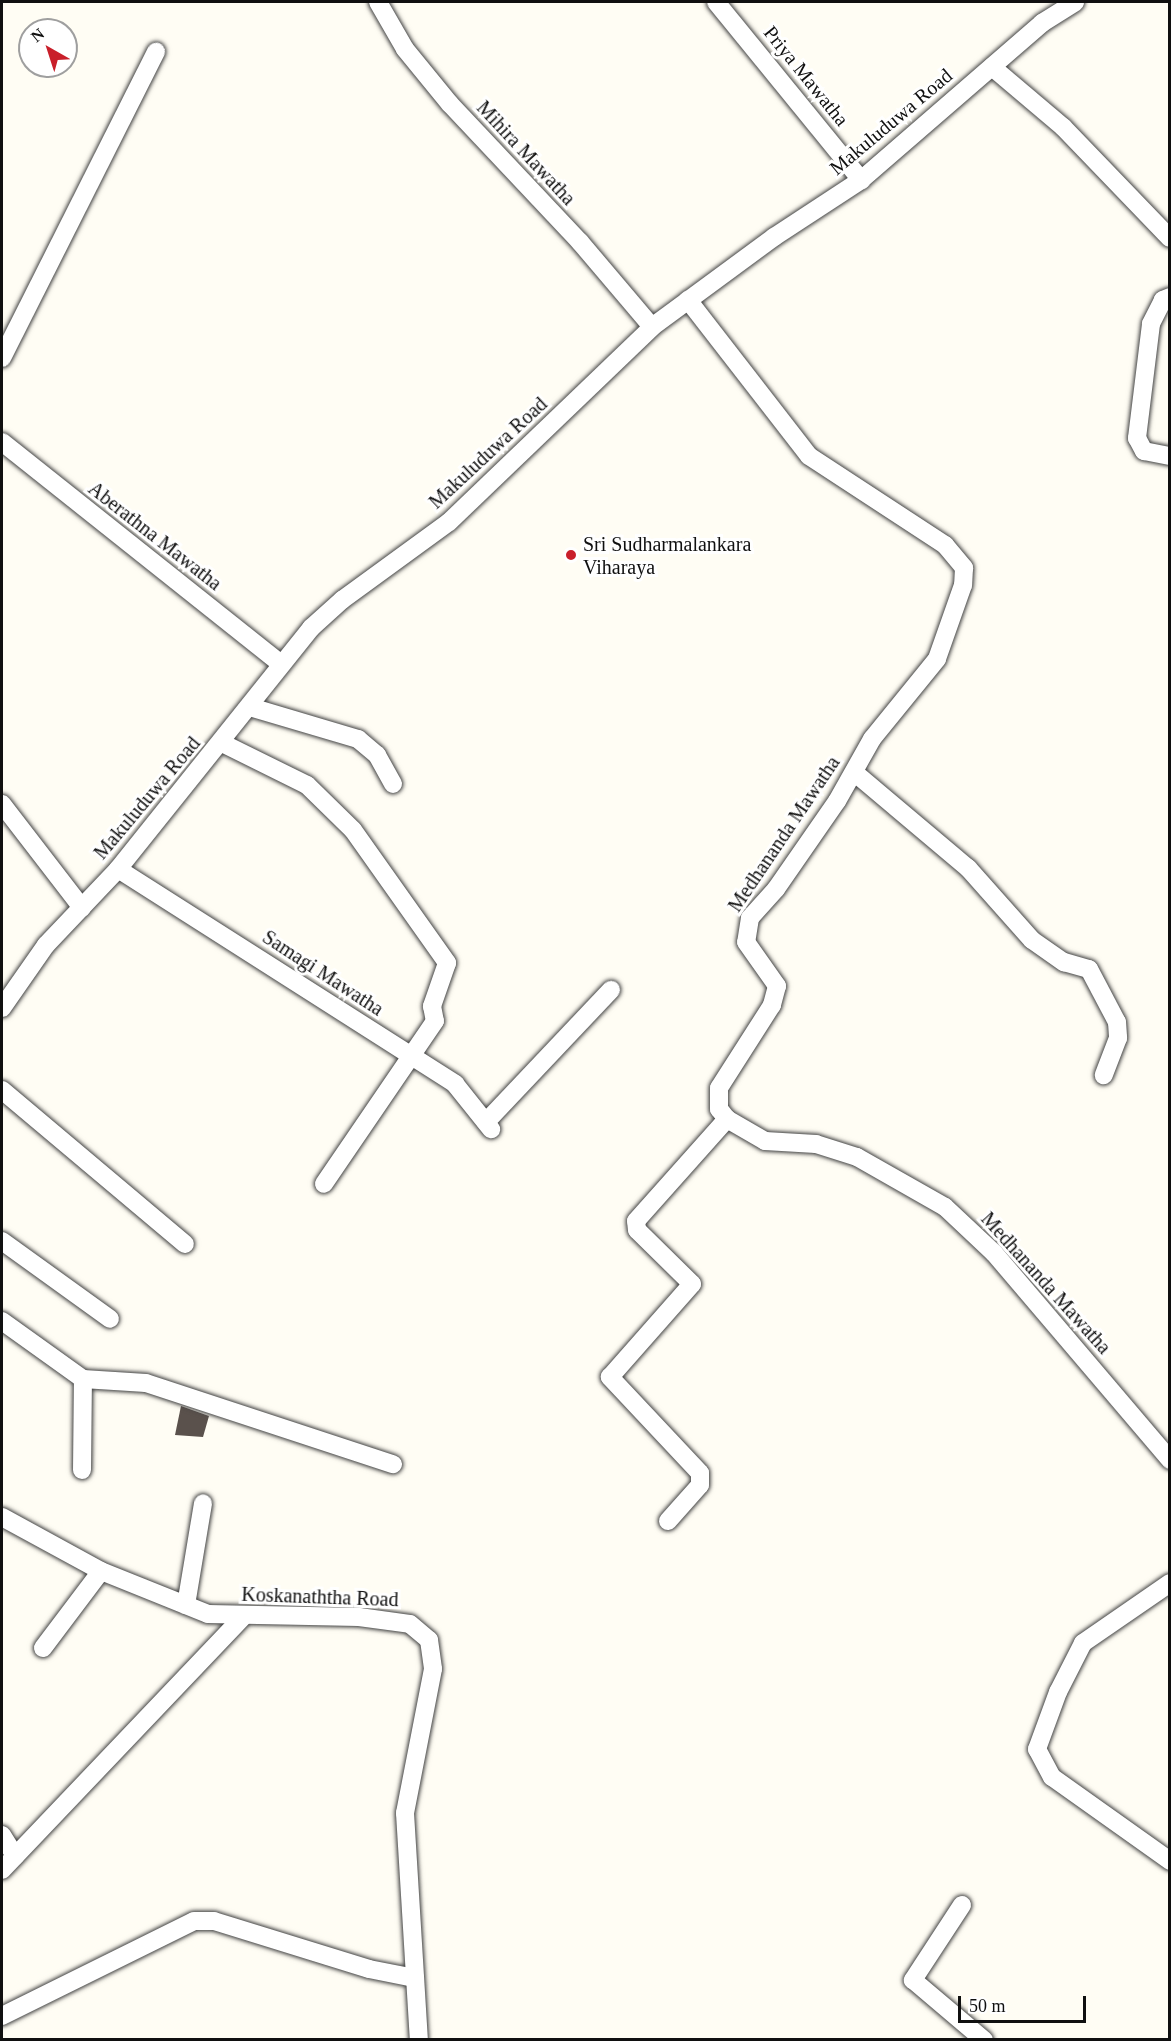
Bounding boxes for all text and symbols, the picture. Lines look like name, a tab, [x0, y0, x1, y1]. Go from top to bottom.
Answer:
north arrow	[18, 18, 78, 78]
street label: Priya Mawatha	[758, 21, 854, 131]
text: N	[28, 25, 47, 45]
street label: Makuluduwa Road	[825, 64, 957, 180]
street label: Mihira Mawatha	[472, 96, 580, 210]
street label: Makuluduwa Road	[424, 392, 552, 514]
street label: Aberathna Mawatha	[84, 476, 226, 596]
place label: Sri Sudharmalankara Viharaya	[583, 532, 751, 579]
marker: Sri Sudharmalankara Viharaya	[564, 548, 578, 562]
street label: Makuluduwa Road	[89, 732, 205, 864]
street label: Medhananda Mawatha	[723, 752, 845, 916]
street label: Samagi Mawatha	[258, 925, 388, 1021]
street label: Medhananda Mawatha	[976, 1207, 1116, 1359]
street label: Koskanaththa Road	[241, 1582, 399, 1612]
scale bar	[961, 1984, 1088, 2022]
text: 50 m	[969, 1996, 1006, 2016]

